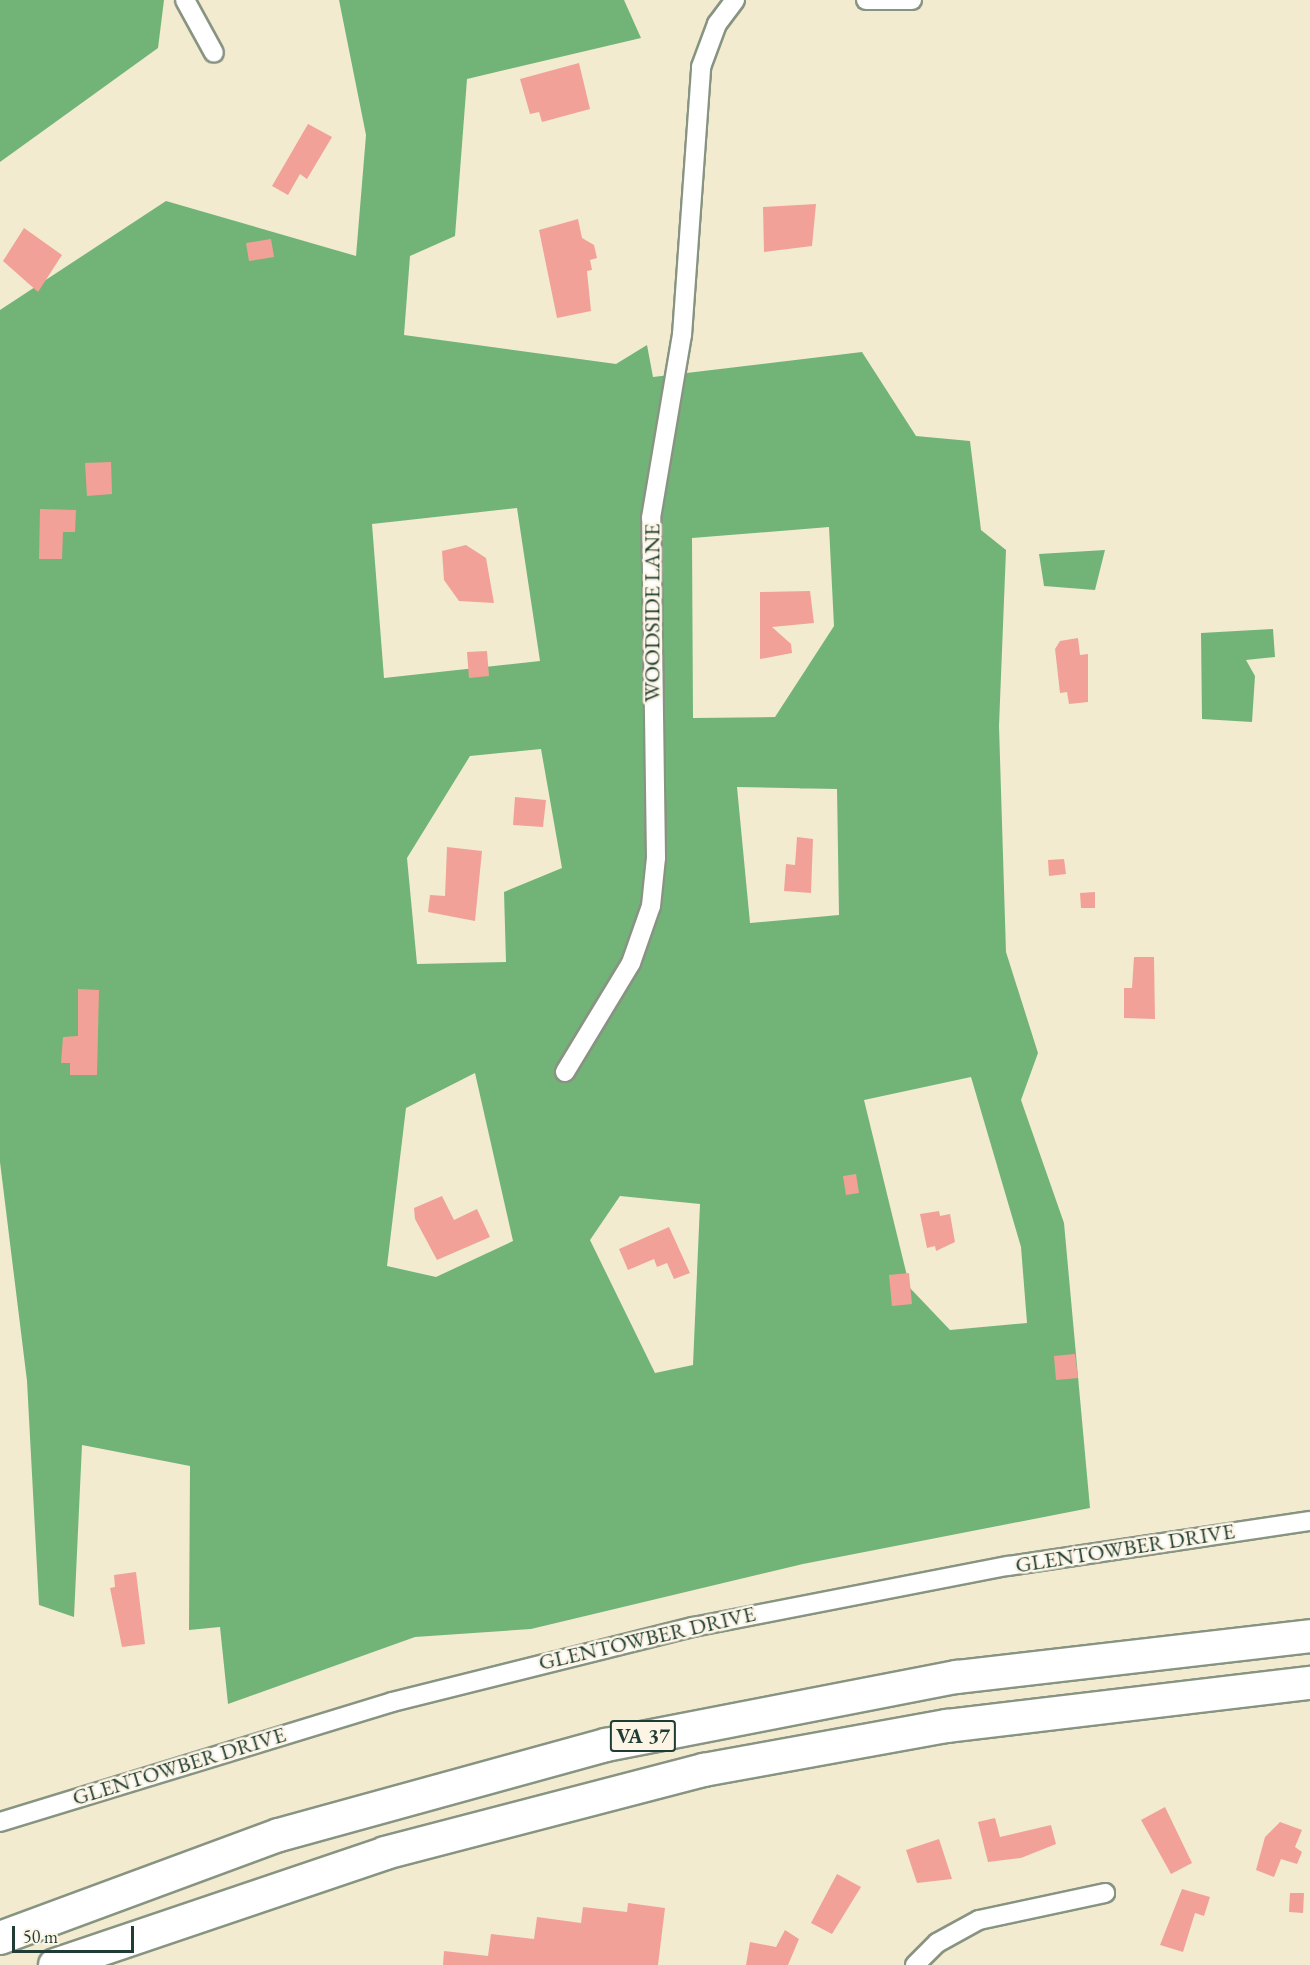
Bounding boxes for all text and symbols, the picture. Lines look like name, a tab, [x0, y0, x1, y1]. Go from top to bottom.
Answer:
street label: WOODSIDE LANE	[639, 524, 665, 702]
street label: GLENTOWBER DRIVE	[1014, 1518, 1236, 1578]
street label: GLENTOWBER DRIVE	[536, 1600, 758, 1676]
road number: VA 37	[608, 1718, 678, 1754]
street label: GLENTOWBER DRIVE	[69, 1721, 289, 1811]
scale bar	[15, 1914, 136, 1952]
text: 50 m	[23, 1925, 58, 1948]

